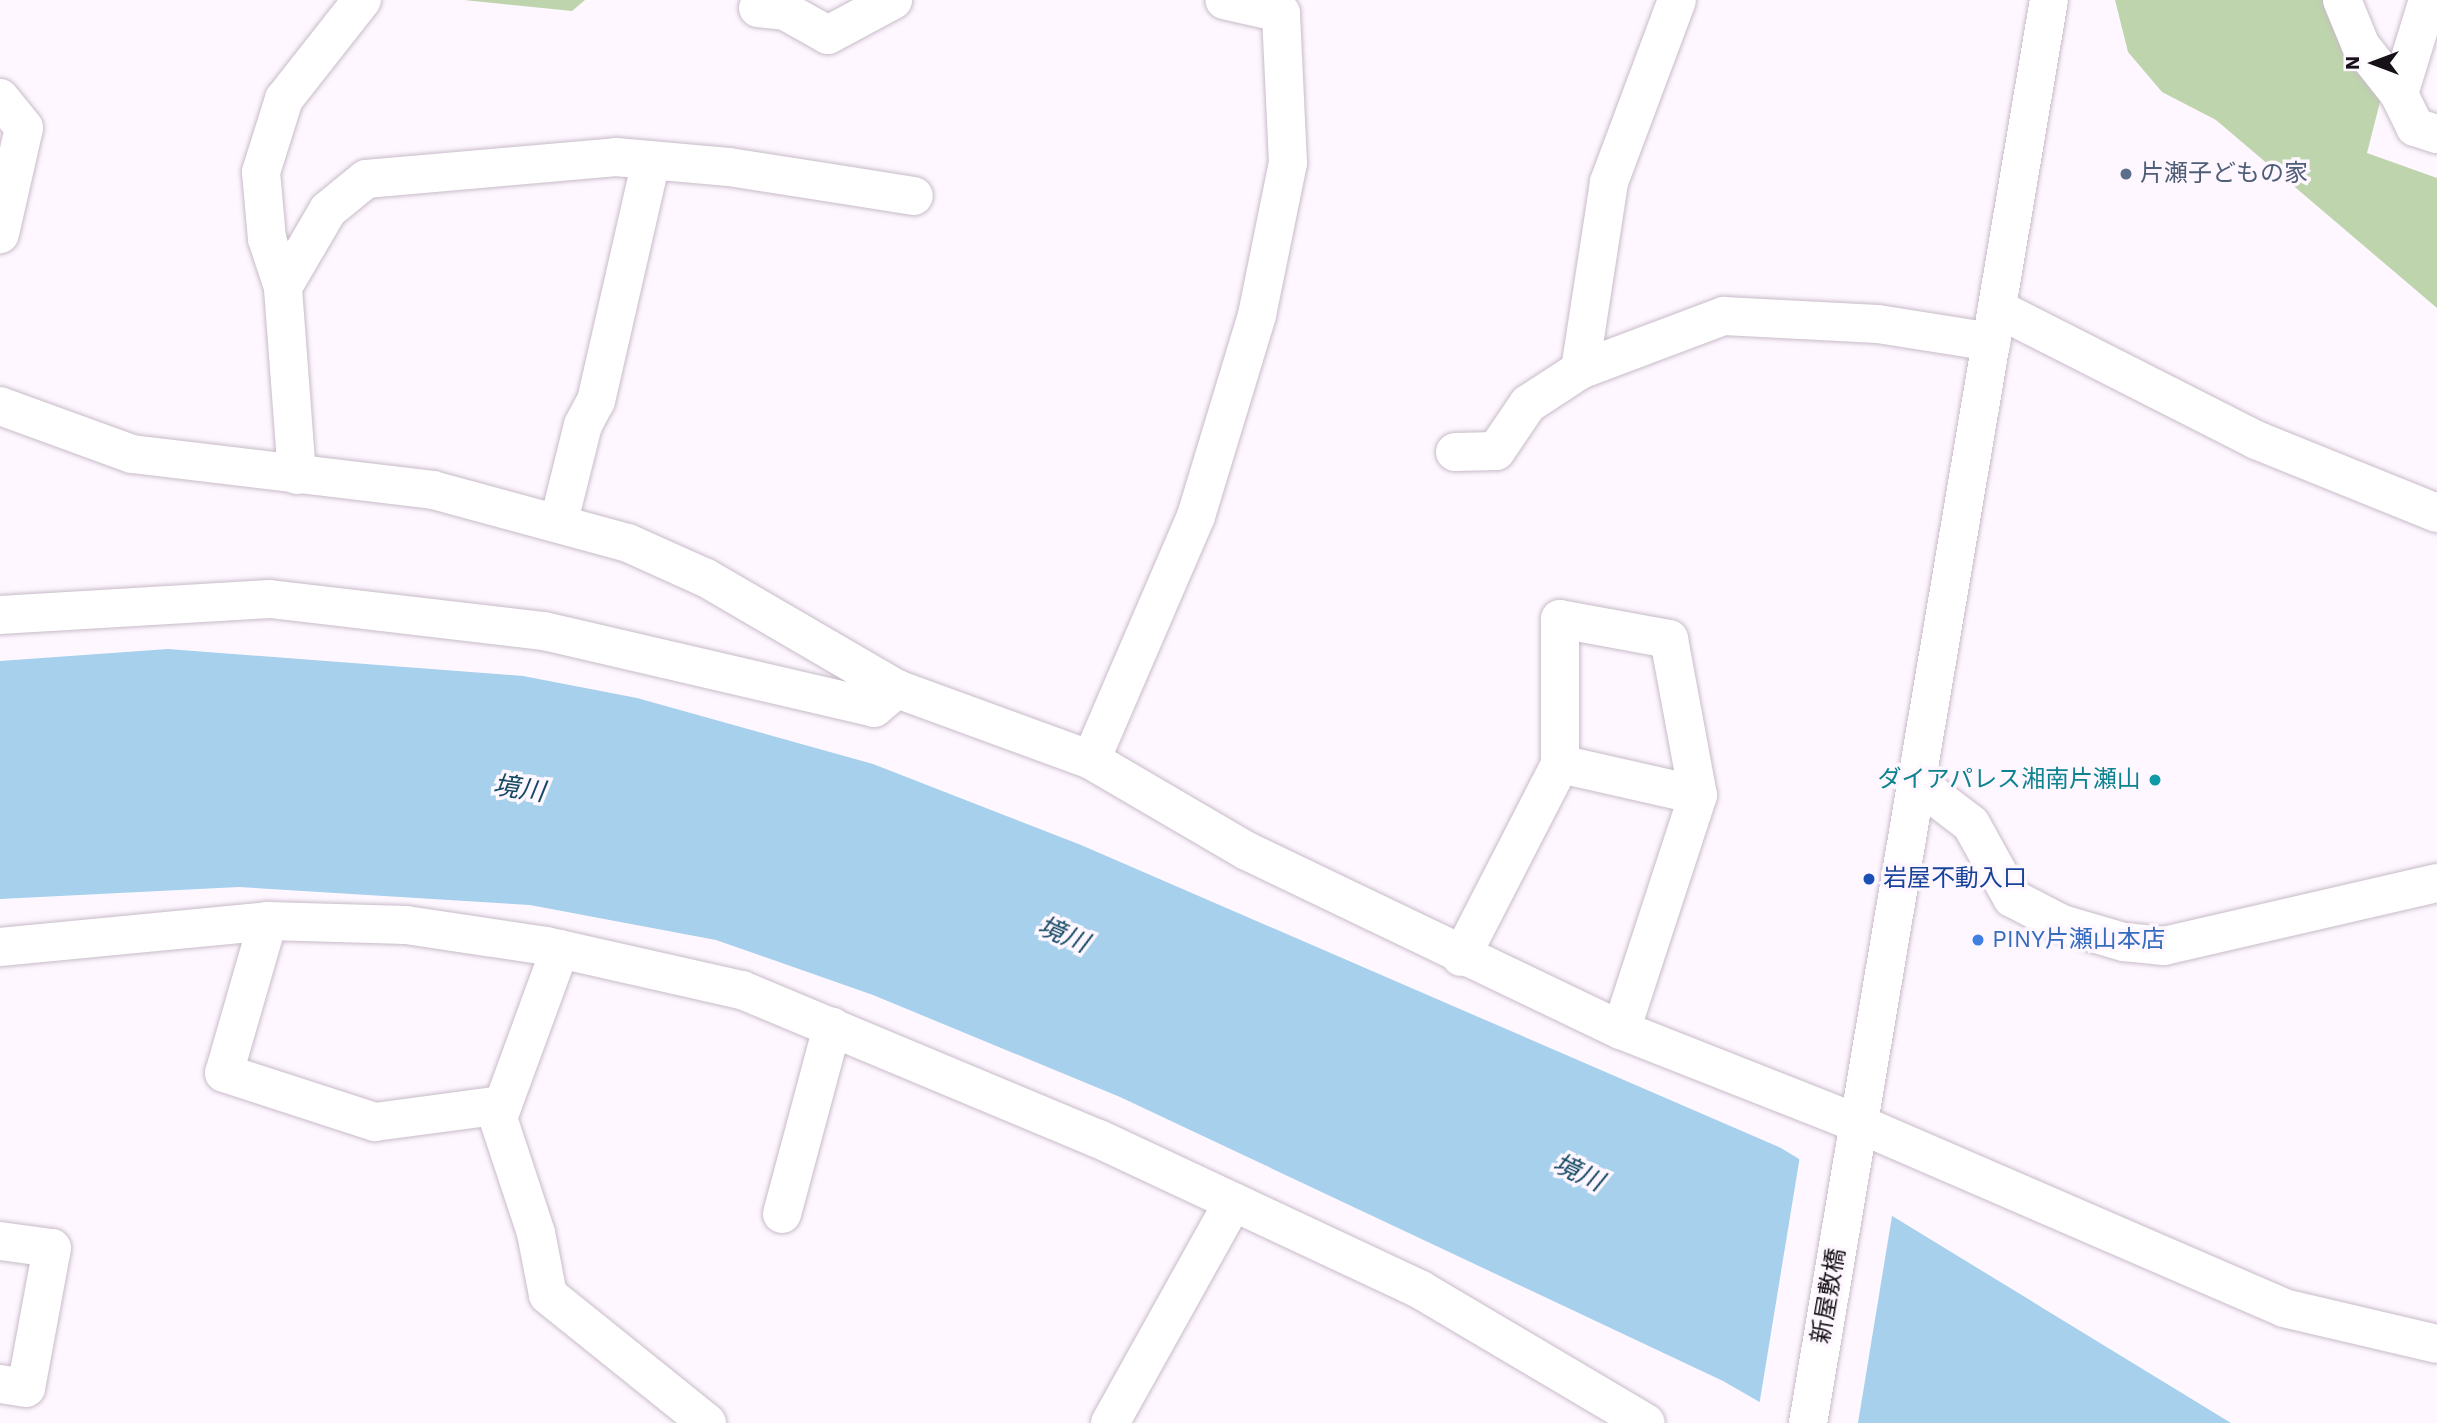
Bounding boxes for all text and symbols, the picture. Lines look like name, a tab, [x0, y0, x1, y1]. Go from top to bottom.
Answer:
north arrow	[2339, 28, 2409, 98]
text: N	[2341, 56, 2364, 70]
place label: 片瀬子どもの家	[2140, 160, 2308, 188]
marker: 片瀬子どもの家	[2118, 166, 2134, 182]
place label: ダイアパレス湘南片瀬山	[1877, 766, 2141, 794]
water label: 境川	[491, 770, 547, 808]
marker: ダイアパレス湘南片瀬山	[2147, 772, 2163, 788]
place label: 岩屋不動入口	[1883, 865, 2027, 893]
marker: 岩屋不動入口	[1861, 871, 1877, 887]
water label: 境川	[1033, 910, 1093, 960]
place label: PINY片瀬山本店	[1992, 926, 2165, 954]
marker: PINY片瀬山本店	[1970, 932, 1986, 948]
water label: 境川	[1548, 1148, 1608, 1198]
street label: 新屋敷橋	[1806, 1246, 1852, 1346]

